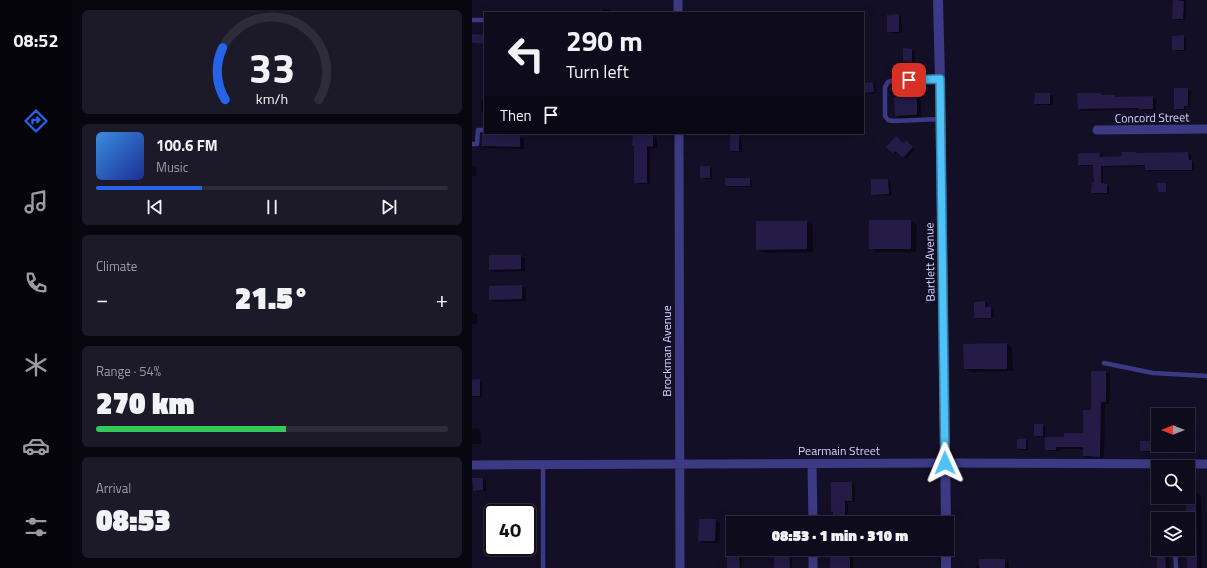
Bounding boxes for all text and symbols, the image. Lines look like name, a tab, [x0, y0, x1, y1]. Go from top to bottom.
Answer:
text: 290 m	[566, 19, 643, 62]
text: 08:52	[14, 27, 58, 54]
icon: left	[500, 28, 552, 80]
text: 33	[249, 36, 295, 99]
text: Turn left	[566, 58, 629, 85]
pin	[892, 63, 926, 97]
icon: arrive	[898, 69, 920, 91]
text: km/h	[256, 88, 288, 110]
text: Then	[500, 104, 532, 127]
icon: arrive	[540, 104, 562, 126]
icon: directions	[22, 107, 50, 135]
street label: Concord Street	[1115, 107, 1190, 128]
text: 100.6 FM	[156, 134, 218, 157]
text: Music	[156, 157, 188, 177]
icon: music	[22, 188, 50, 216]
icon: previous	[144, 196, 166, 218]
icon: pause	[261, 196, 283, 218]
icon: next	[378, 196, 400, 218]
street label: Bartlett Avenue	[919, 222, 940, 302]
text: Climate	[96, 256, 137, 276]
icon: phone	[22, 269, 50, 297]
text: 21.5°	[235, 275, 309, 321]
text: −	[96, 282, 108, 316]
text: +	[436, 282, 448, 316]
street label: Brockman Avenue	[657, 305, 676, 397]
icon: climate	[22, 351, 50, 379]
text: Range · 54%	[96, 361, 161, 381]
text: 270 km	[96, 380, 194, 426]
north arrow	[1151, 408, 1195, 452]
map controls	[1151, 408, 1195, 556]
icon: car	[22, 432, 50, 460]
street label: Pearmain Street	[798, 441, 881, 460]
position arrow	[924, 442, 966, 484]
button: search	[1151, 460, 1195, 504]
text: Arrival	[96, 478, 131, 498]
text: 08:53	[96, 497, 171, 543]
speed limit sign: 40	[484, 504, 536, 556]
button: layers	[1151, 512, 1195, 556]
icon: filters	[22, 513, 50, 541]
text: 08:53 · 1 min · 310 m	[772, 524, 908, 547]

